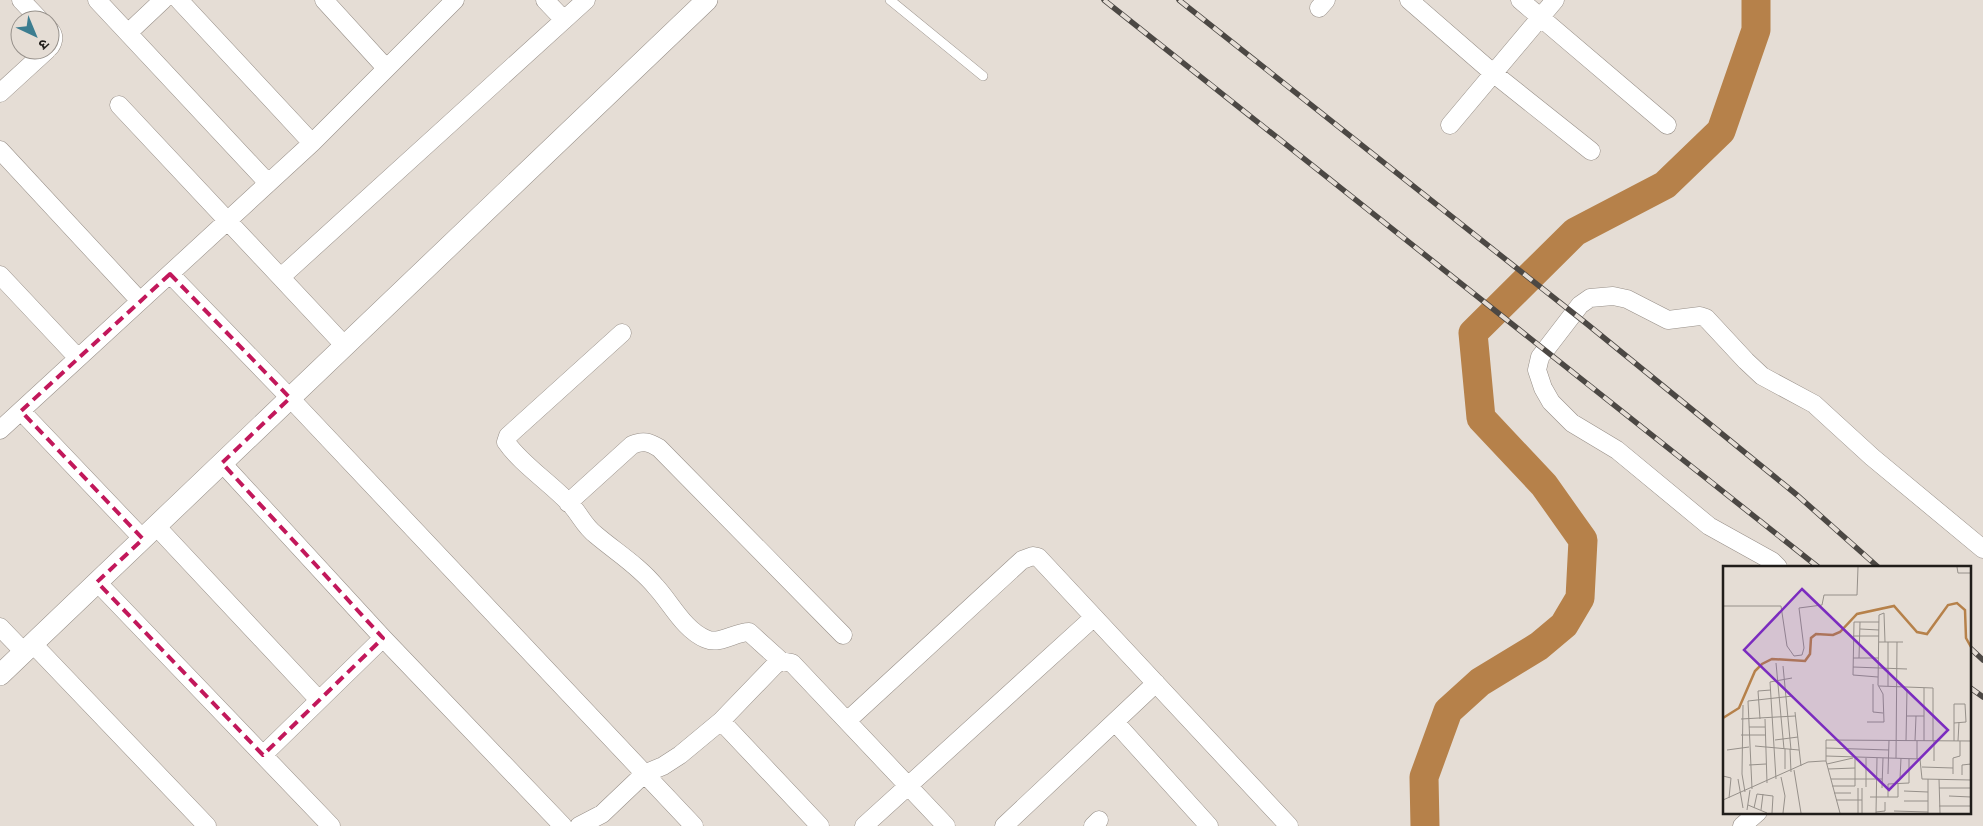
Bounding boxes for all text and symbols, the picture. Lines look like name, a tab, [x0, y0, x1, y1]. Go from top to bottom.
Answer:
north arrow	[10, 10, 60, 60]
text: उ	[34, 35, 53, 54]
inset map	[1723, 566, 1970, 814]

